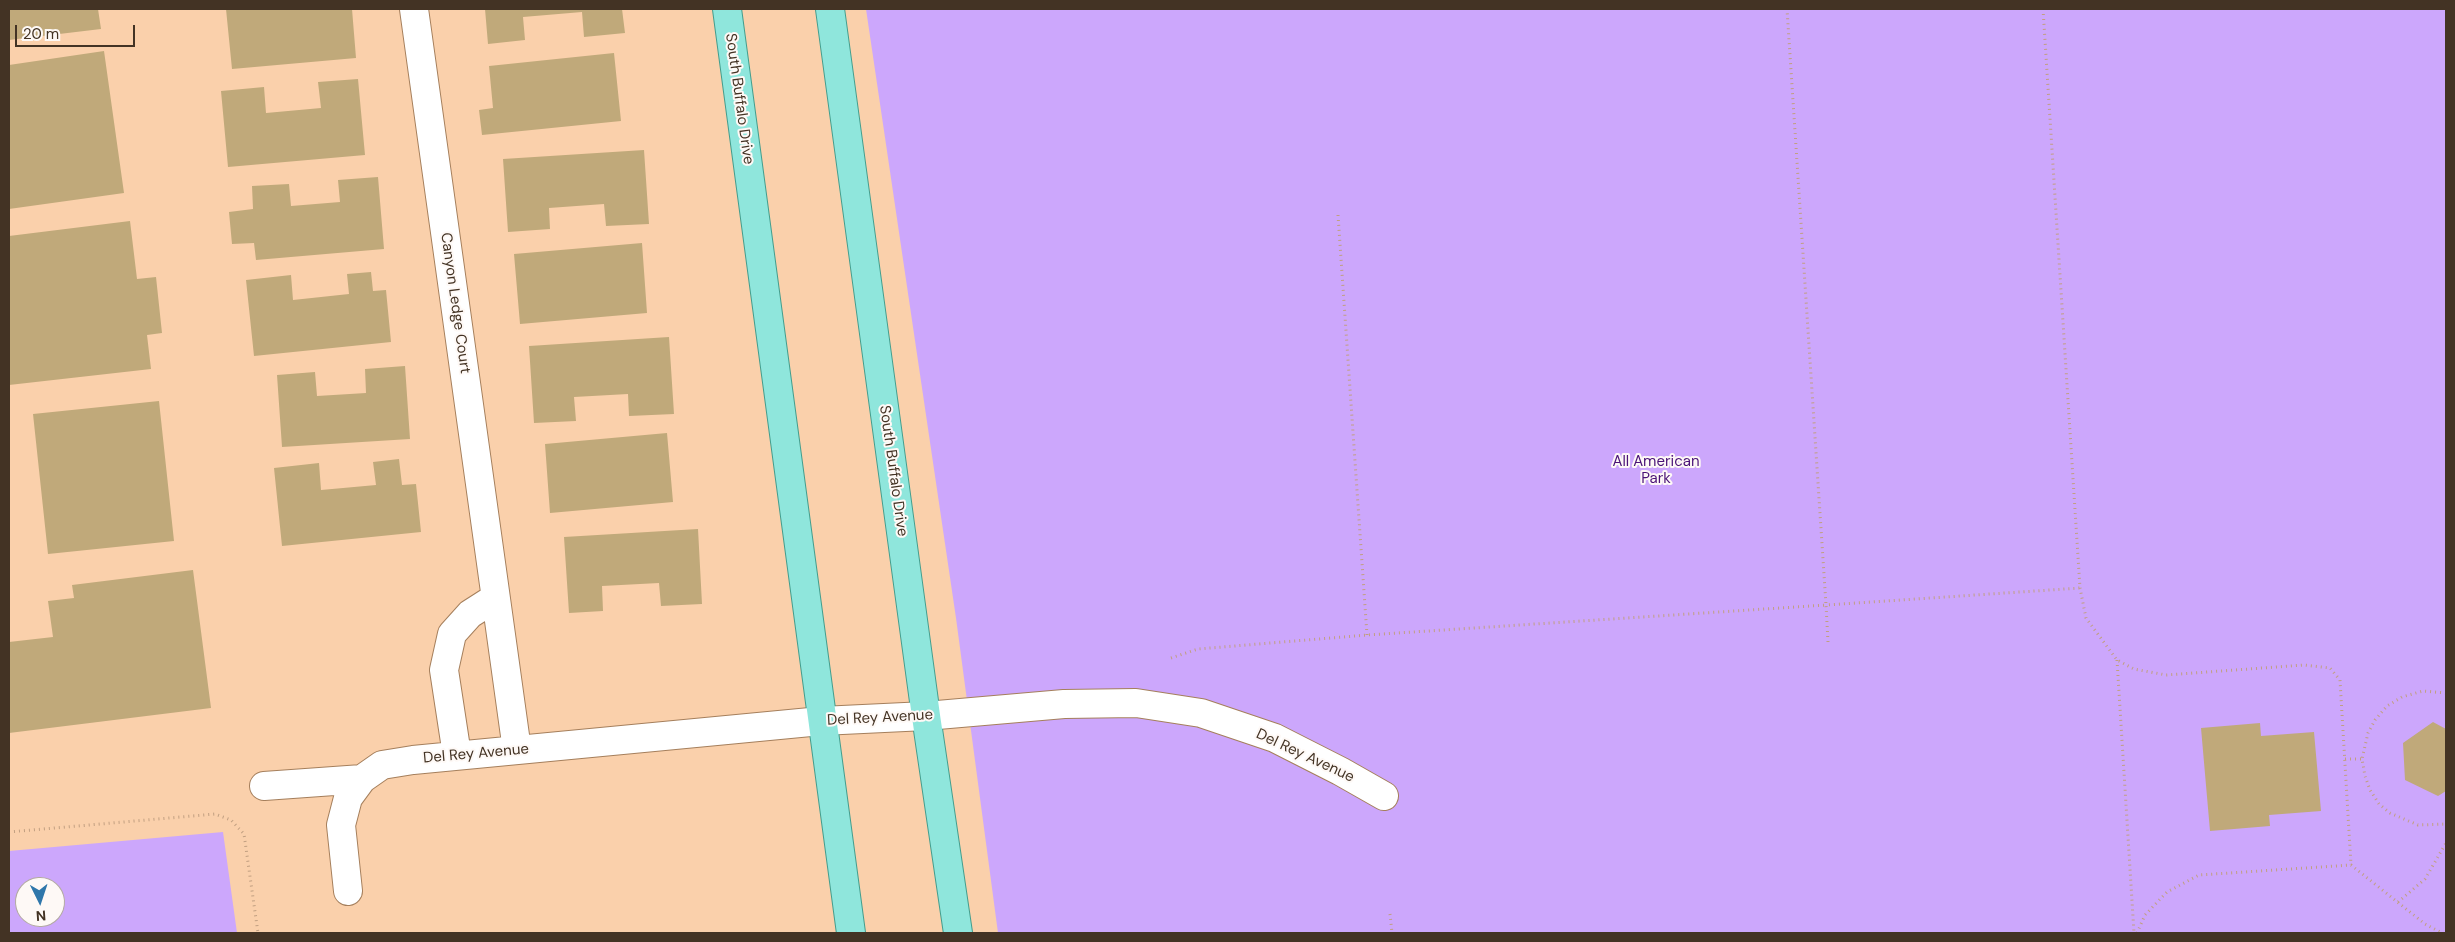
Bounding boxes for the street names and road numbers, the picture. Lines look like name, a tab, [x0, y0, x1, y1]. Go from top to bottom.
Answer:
street label: South Buffalo Drive	[721, 32, 757, 166]
street label: Canyon Ledge Court	[436, 231, 474, 375]
street label: South Buffalo Drive	[875, 404, 911, 538]
street label: Del Rey Avenue	[827, 706, 933, 730]
street label: Del Rey Avenue	[1253, 725, 1357, 787]
street label: Del Rey Avenue	[422, 740, 530, 768]

